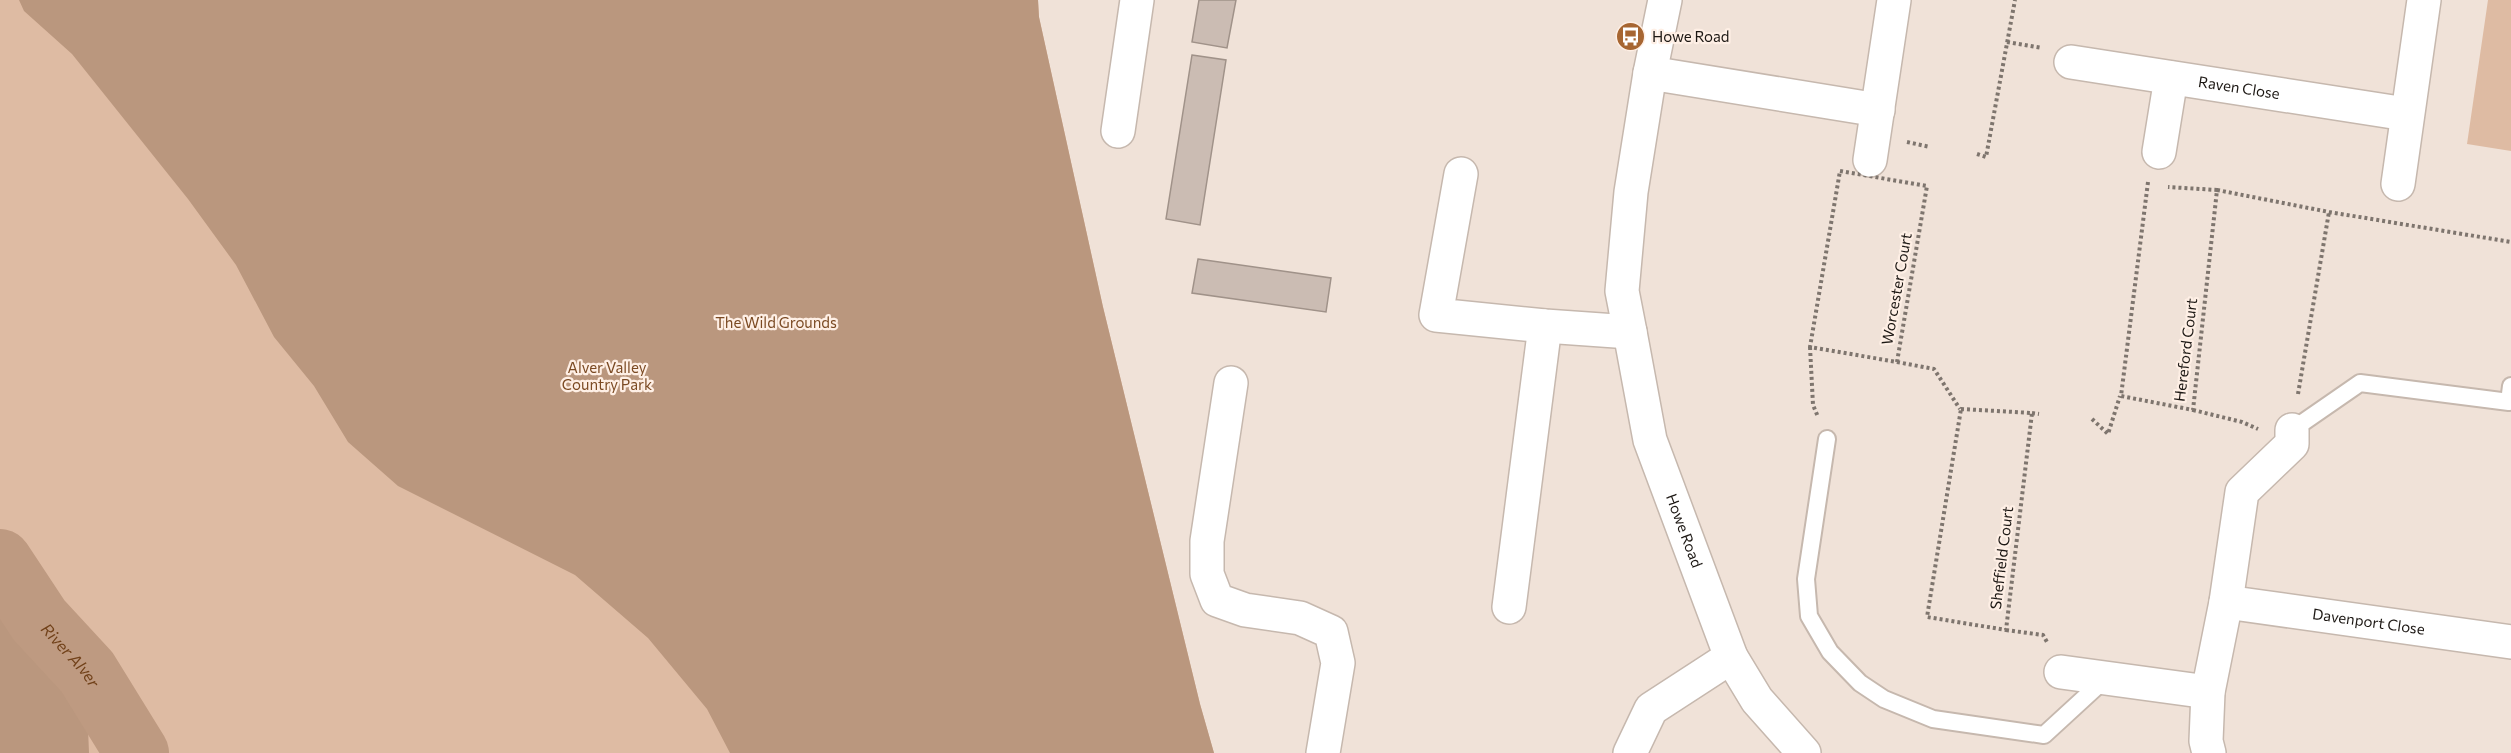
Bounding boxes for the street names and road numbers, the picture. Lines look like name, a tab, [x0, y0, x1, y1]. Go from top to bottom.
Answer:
street label: Raven Close	[2197, 72, 2281, 102]
street label: Worcester Court	[1877, 231, 1915, 346]
street label: Hereford Court	[2170, 297, 2200, 403]
street label: Howe Road	[1663, 491, 1707, 570]
street label: Sheffield Court	[1986, 505, 2016, 610]
street label: Davenport Close	[2311, 604, 2426, 638]

